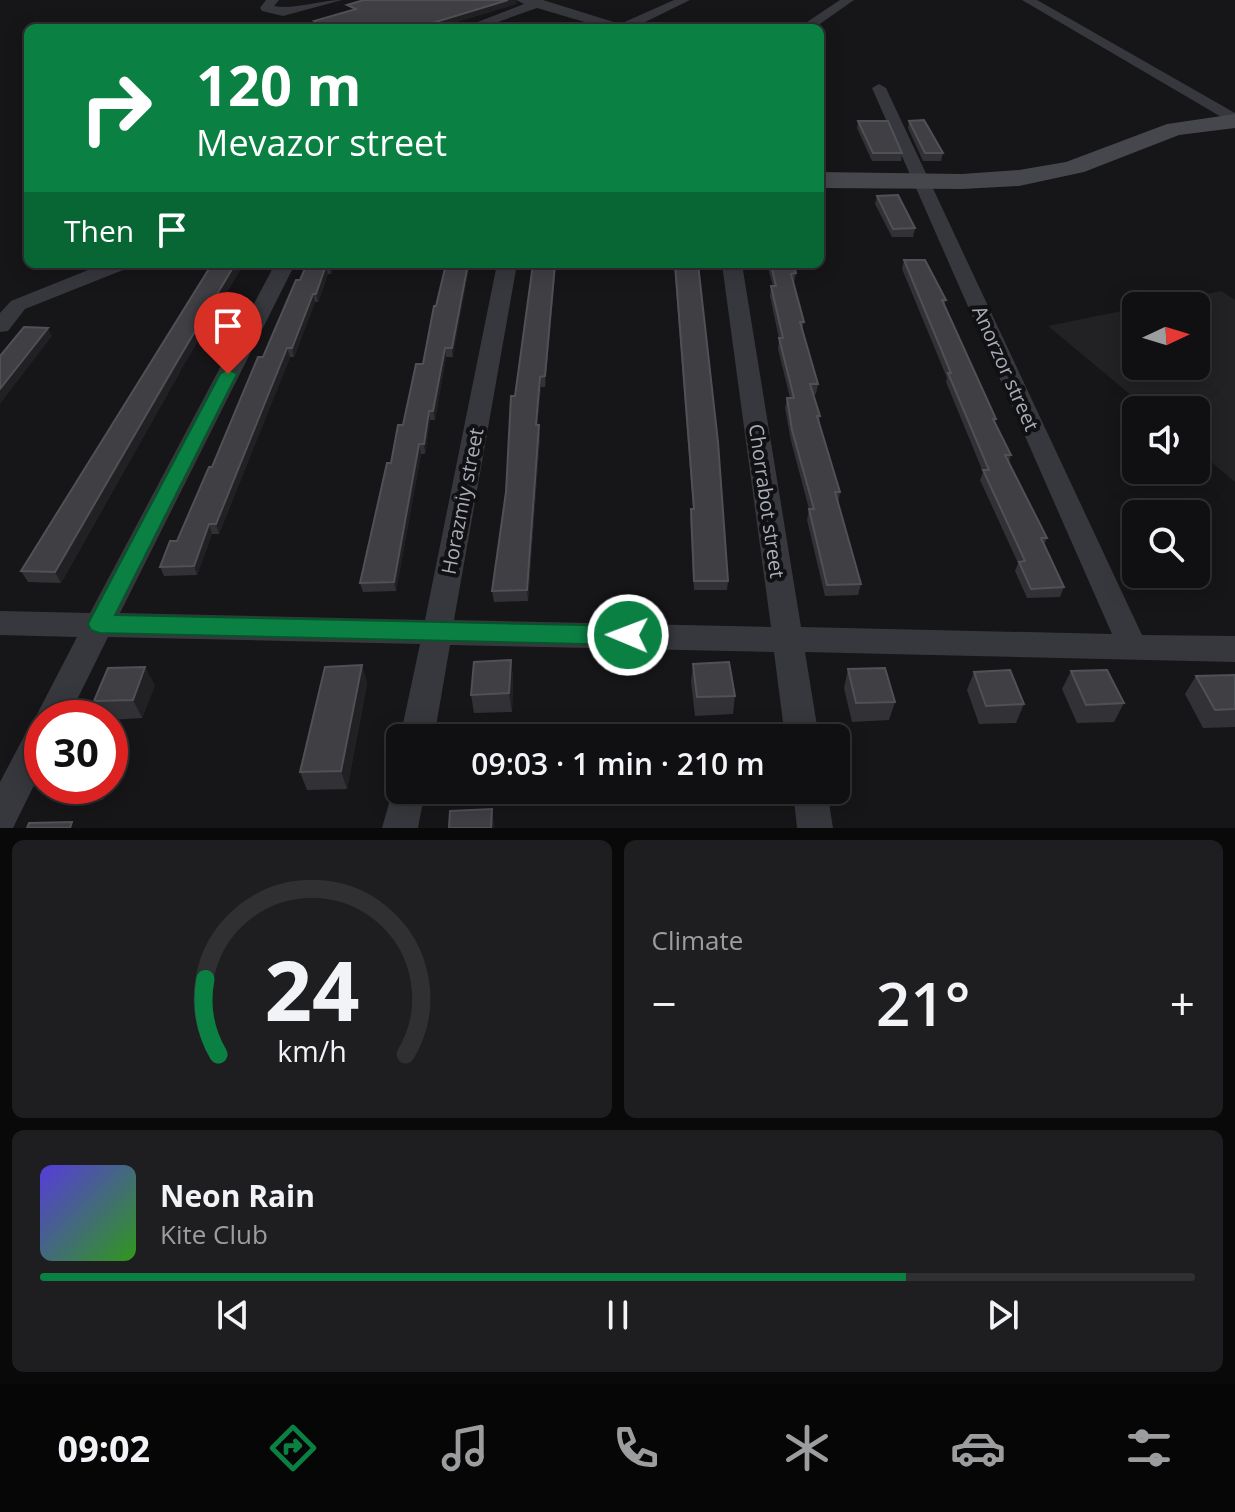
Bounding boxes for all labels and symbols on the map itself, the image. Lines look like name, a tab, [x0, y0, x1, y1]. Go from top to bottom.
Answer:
pin	[194, 292, 262, 374]
north arrow	[1122, 292, 1210, 380]
street label: Anorzor street	[966, 301, 1046, 435]
street label: Chorrabot street	[743, 422, 791, 580]
street label: Horazmiy street	[435, 425, 489, 577]
position arrow	[586, 593, 670, 677]
speed limit sign: 30	[24, 700, 128, 804]

